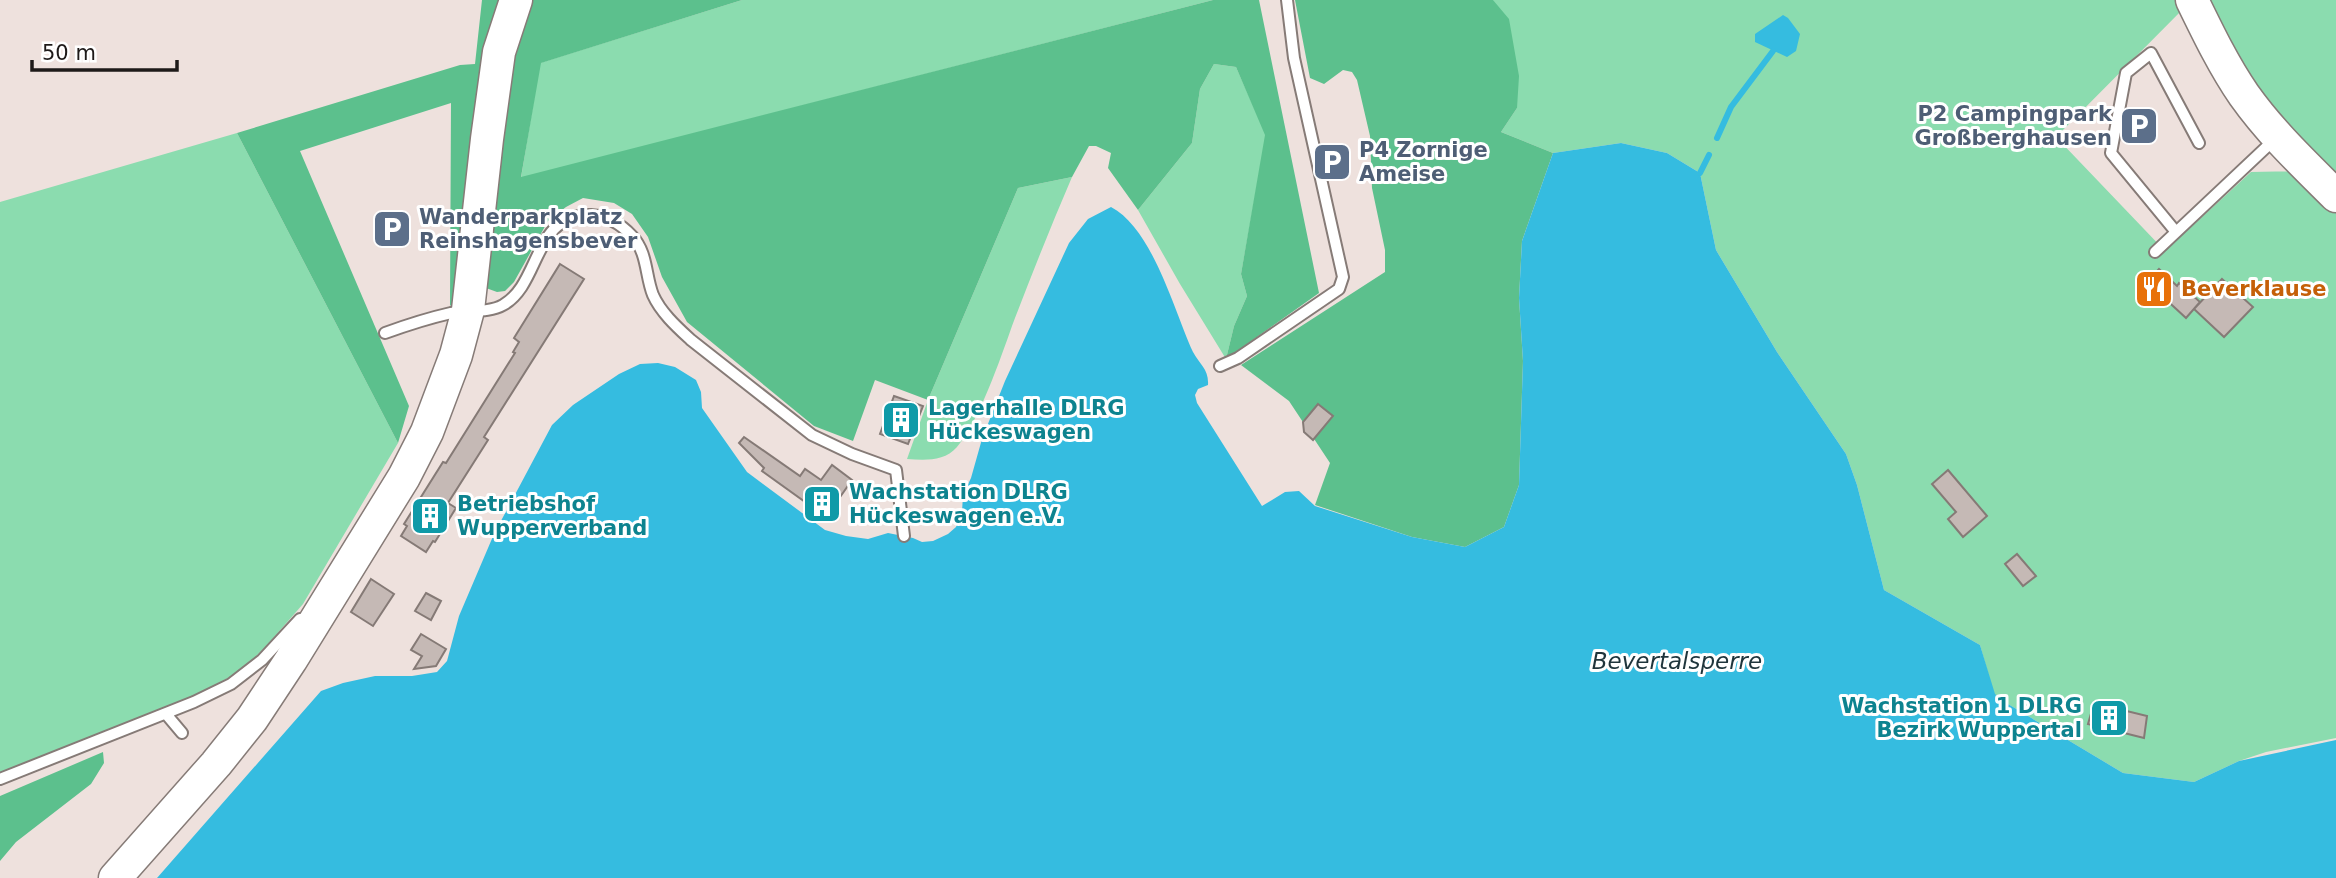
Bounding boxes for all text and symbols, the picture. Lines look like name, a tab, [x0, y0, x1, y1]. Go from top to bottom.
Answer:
scale bar	[32, 28, 177, 72]
text: 50 m	[42, 41, 96, 65]
place label: P2 Campingpark Großberghausen	[1914, 102, 2113, 150]
parking icon: P2 Campingpark Großberghausen	[2118, 105, 2160, 147]
place label: P4 Zornige Ameise	[1359, 138, 1488, 186]
parking icon: P4 Zornige Ameise	[1311, 141, 1353, 183]
place label: Wanderparkplatz Reinshagensbever	[419, 205, 638, 253]
parking icon: Wanderparkplatz Reinshagensbever	[371, 208, 413, 250]
restaurant icon: Beverklause	[2133, 268, 2175, 310]
place label: Beverklause	[2181, 277, 2327, 301]
place label: Lagerhalle DLRG Hückeswagen	[928, 396, 1124, 444]
building icon: Lagerhalle DLRG Hückeswagen	[880, 399, 922, 441]
place label: Wachstation DLRG Hückeswagen e.V.	[849, 480, 1068, 528]
building icon: Wachstation DLRG Hückeswagen e.V.	[801, 483, 843, 525]
place label: Betriebshof Wupperverband	[457, 492, 647, 540]
building icon: Betriebshof Wupperverband	[409, 495, 451, 537]
water label: Bevertalsperre	[1592, 648, 1762, 674]
place label: Wachstation 1 DLRG Bezirk Wuppertal	[1841, 694, 2082, 742]
building icon: Wachstation 1 DLRG Bezirk Wuppertal	[2088, 697, 2130, 739]

